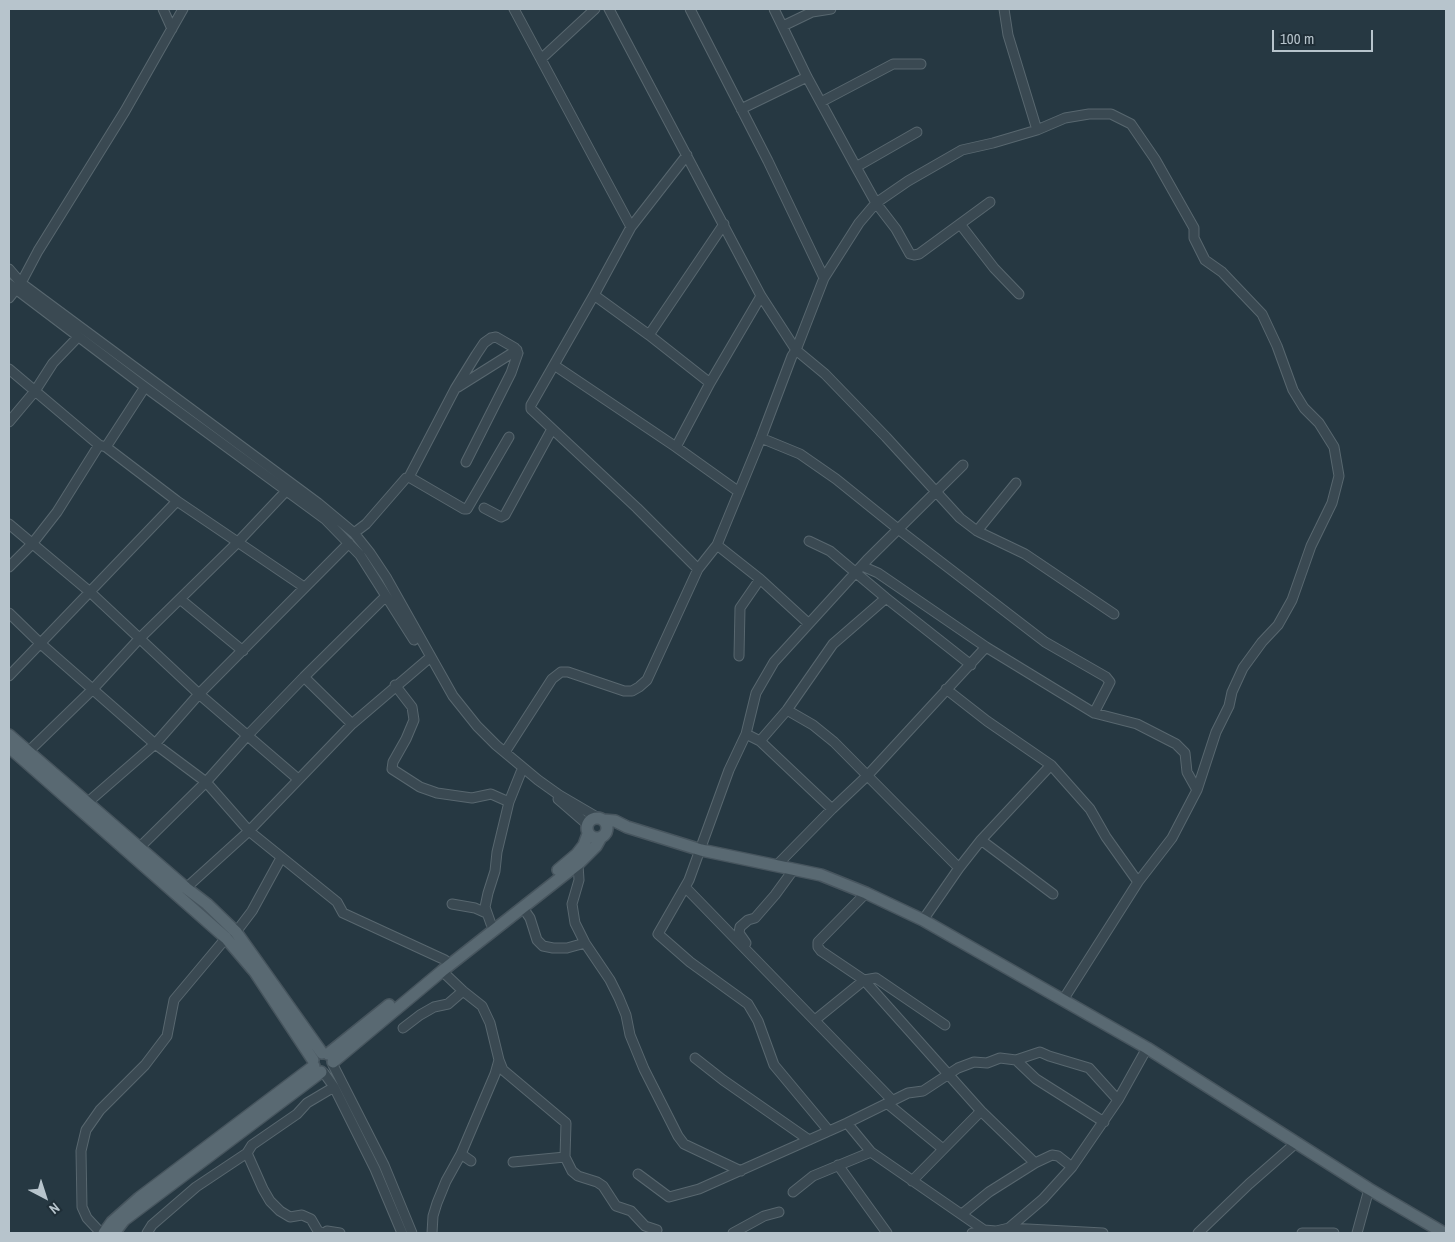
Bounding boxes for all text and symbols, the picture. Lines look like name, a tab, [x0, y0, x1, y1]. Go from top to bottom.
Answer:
scale bar	[1275, 20, 1376, 52]
text: 100 m	[1280, 28, 1314, 49]
north arrow	[20, 1172, 70, 1222]
text: N	[46, 1199, 64, 1218]

